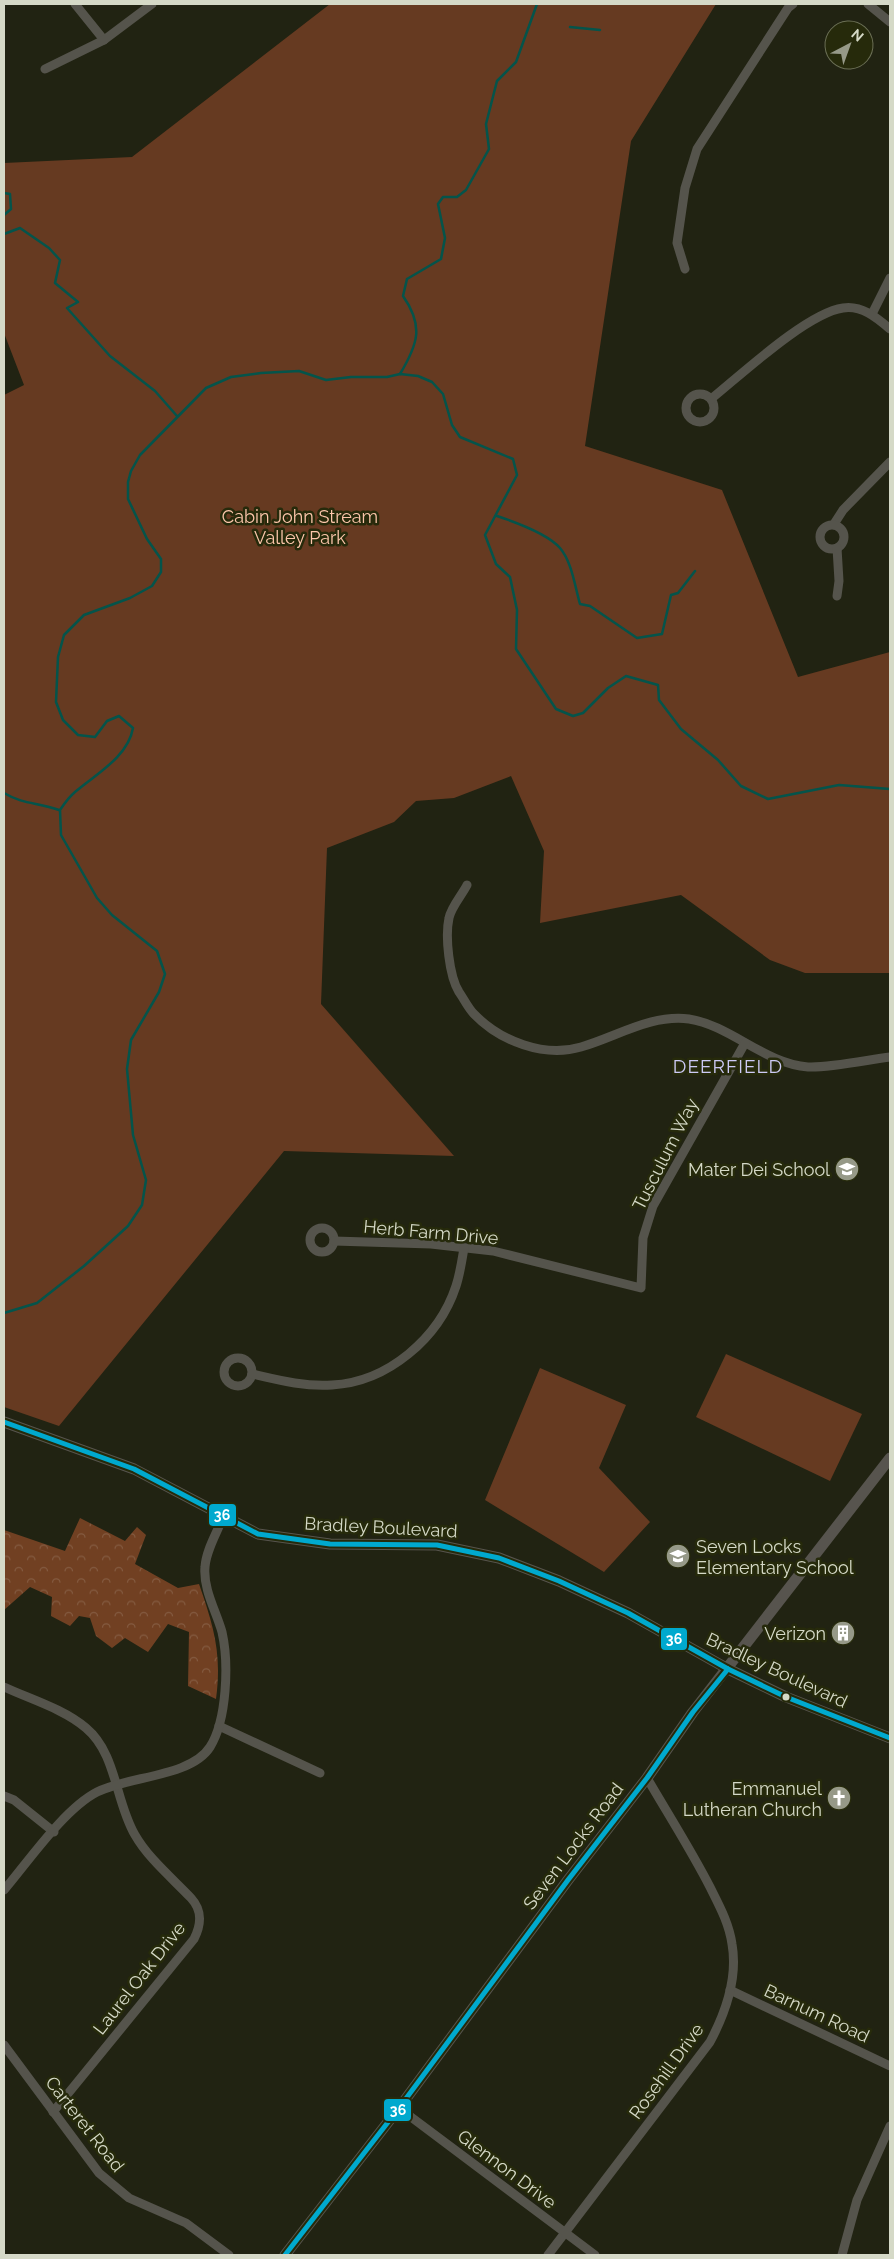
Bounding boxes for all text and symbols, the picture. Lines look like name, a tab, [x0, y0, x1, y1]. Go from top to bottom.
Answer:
north arrow	[824, 20, 874, 70]
text: N	[848, 26, 867, 45]
park label: Cabin John Stream Valley Park	[222, 506, 378, 548]
district label: DEERFIELD	[673, 1055, 783, 1077]
street label: Tusculum Way	[628, 1094, 702, 1213]
school or university icon: Mater Dei School	[834, 1156, 860, 1182]
place label: Mater Dei School	[688, 1159, 830, 1180]
street label: Herb Farm Drive	[363, 1216, 500, 1248]
line badge: 36	[208, 1503, 237, 1527]
text: 36	[214, 1507, 230, 1523]
street label: Bradley Boulevard	[304, 1513, 458, 1541]
place label: Seven Locks Elementary School	[696, 1536, 854, 1578]
school or university icon: Seven Locks Elementary School	[665, 1543, 691, 1569]
building icon: Verizon	[830, 1620, 856, 1646]
place label: Verizon	[764, 1623, 826, 1644]
line badge: 36	[660, 1627, 688, 1651]
street label: Bradley Boulevard	[703, 1628, 851, 1712]
text: 36	[666, 1631, 682, 1647]
unlabelled marker	[781, 1692, 791, 1702]
place label: Emmanuel Lutheran Church	[683, 1778, 822, 1820]
street label: Seven Locks Road	[519, 1779, 627, 1913]
church icon: Emmanuel Lutheran Church	[826, 1785, 852, 1811]
street label: Laurel Oak Drive	[89, 1917, 190, 2038]
street label: Barnum Road	[761, 1979, 873, 2047]
street label: Rosehill Drive	[624, 2019, 708, 2123]
street label: Carteret Road	[41, 2072, 129, 2176]
line badge: 36	[383, 2098, 412, 2122]
text: 36	[390, 2102, 406, 2118]
street label: Glennon Drive	[454, 2125, 561, 2213]

